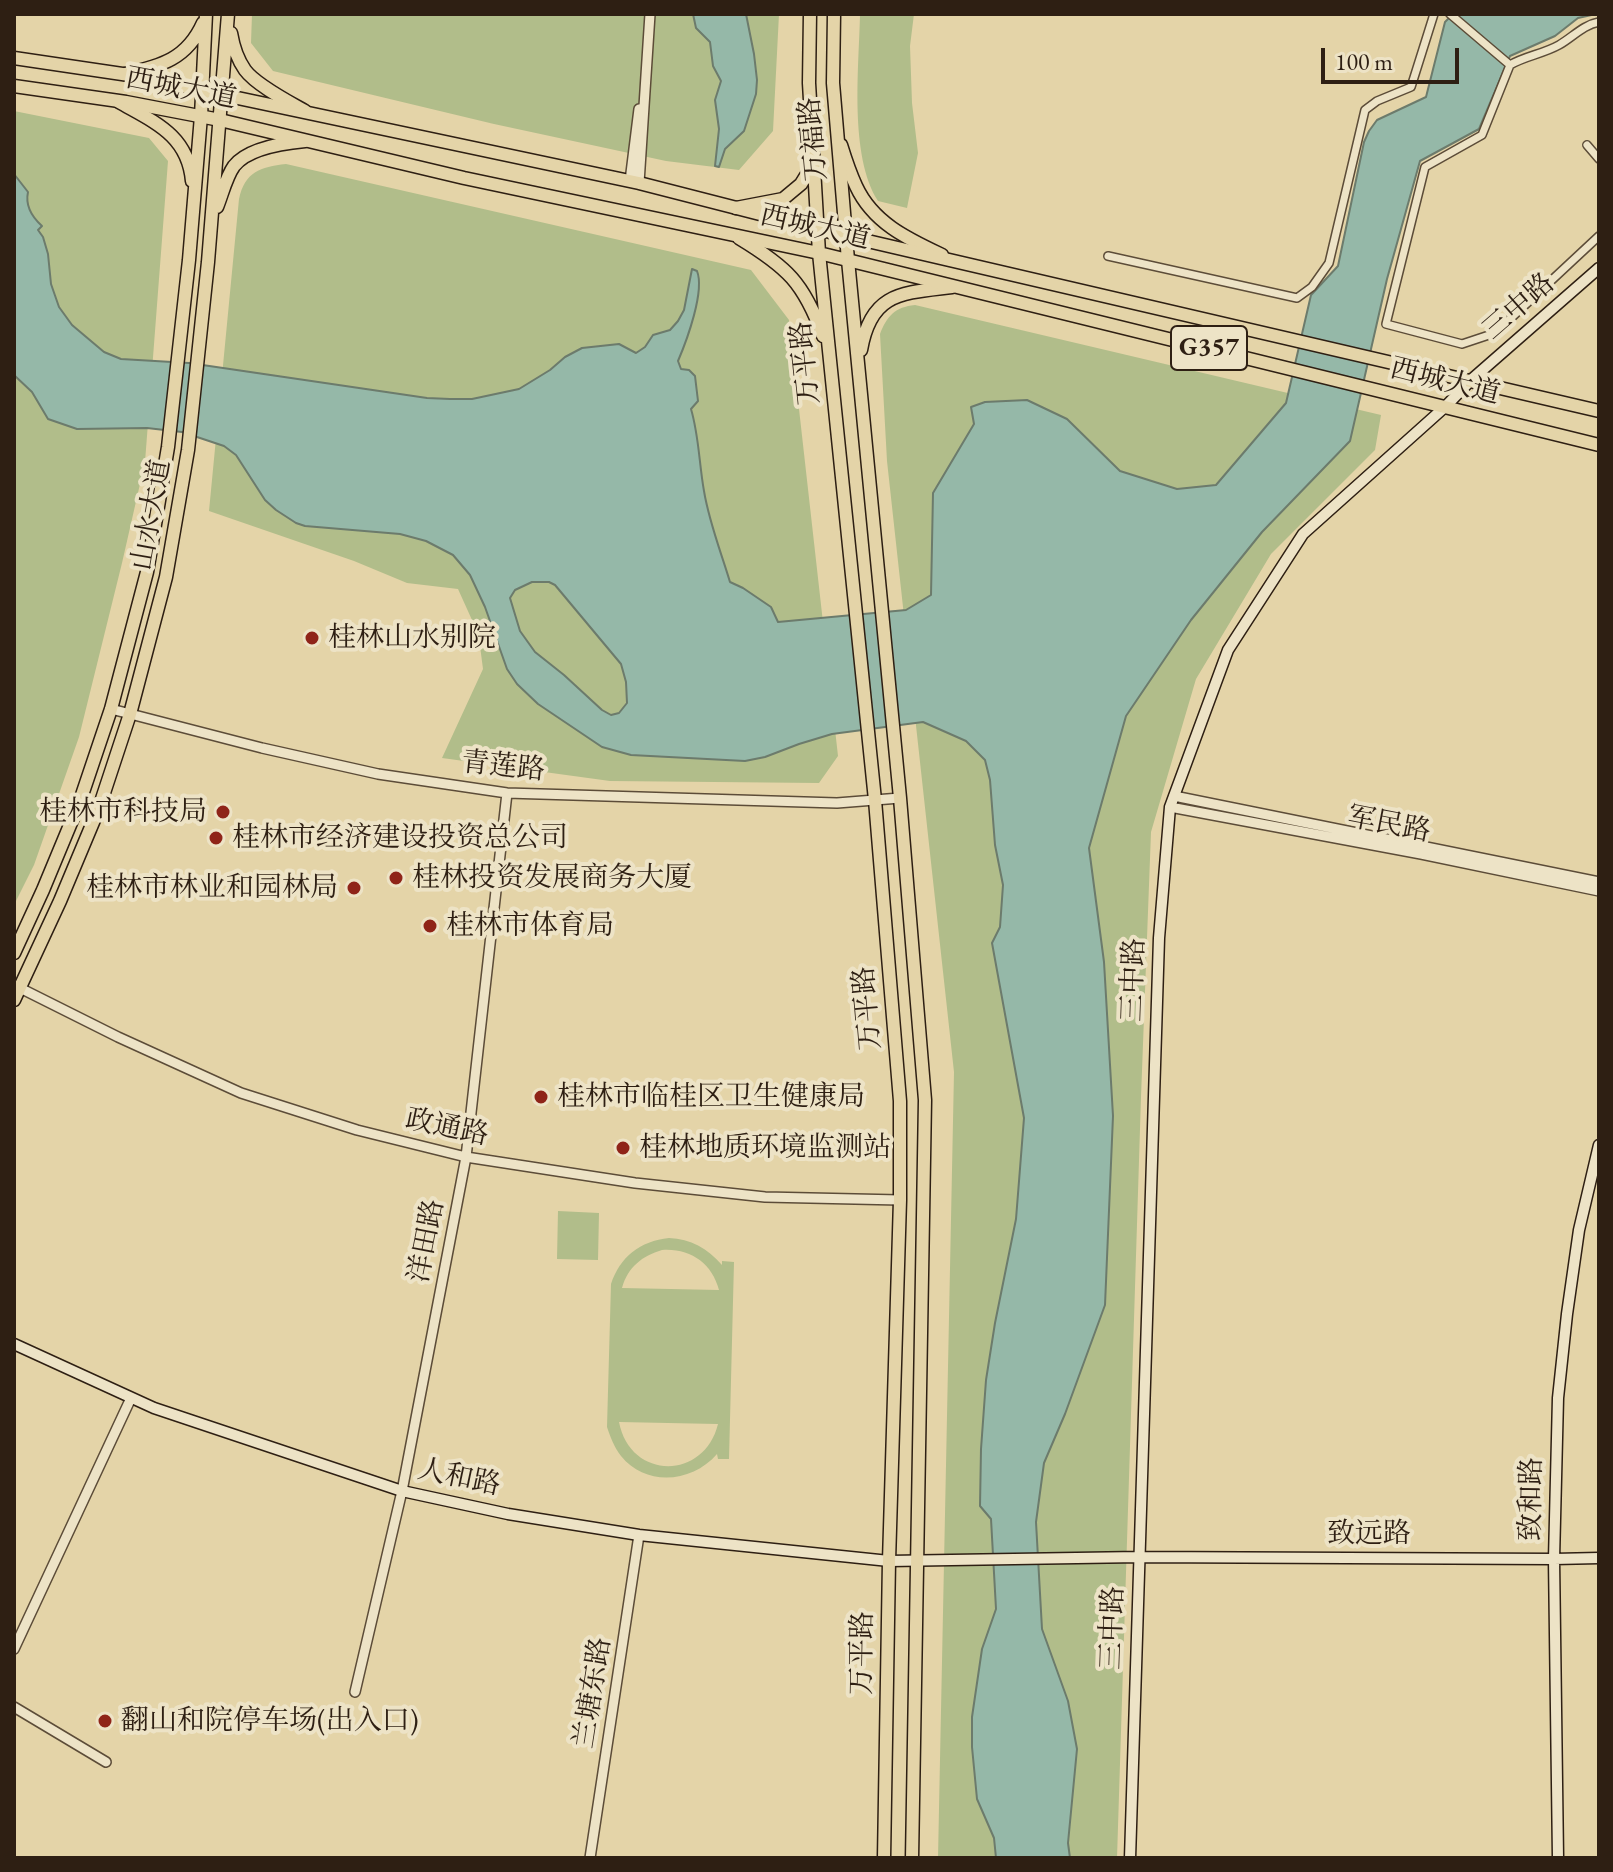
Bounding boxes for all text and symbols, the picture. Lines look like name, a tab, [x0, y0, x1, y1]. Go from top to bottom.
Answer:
scale bar	[1325, 32, 1463, 82]
text: 100 m	[1335, 46, 1393, 77]
street label: 西城大道	[123, 62, 239, 116]
street label: 万福路	[794, 96, 834, 182]
street label: 西城大道	[757, 199, 873, 257]
street label: 三中路	[1476, 267, 1562, 347]
street label: 万平路	[785, 319, 827, 407]
road number: G357	[1171, 326, 1247, 370]
street label: 西城大道	[1387, 352, 1503, 412]
street label: 山水大道	[126, 457, 178, 573]
place label: 桂林山水别院	[328, 621, 496, 655]
marker: 桂林山水别院	[303, 629, 321, 647]
street label: 青莲路	[459, 746, 547, 788]
place label: 桂林市科技局	[39, 795, 207, 829]
street label: 军民路	[1345, 800, 1433, 850]
marker: 桂林市科技局	[214, 803, 232, 821]
place label: 桂林市经济建设投资总公司	[232, 821, 568, 855]
marker: 桂林市经济建设投资总公司	[207, 829, 225, 847]
place label: 桂林投资发展商务大厦	[412, 861, 692, 895]
marker: 桂林投资发展商务大厦	[387, 869, 405, 887]
place label: 桂林市林业和园林局	[86, 871, 338, 905]
marker: 桂林市林业和园林局	[345, 879, 363, 897]
place label: 桂林市体育局	[446, 909, 614, 943]
marker: 桂林市体育局	[421, 917, 439, 935]
street label: 三中路	[1116, 937, 1152, 1023]
street label: 万平路	[848, 965, 888, 1051]
place label: 桂林市临桂区卫生健康局	[557, 1080, 865, 1114]
marker: 桂林市临桂区卫生健康局	[532, 1088, 550, 1106]
street label: 政通路	[402, 1103, 492, 1153]
place label: 桂林地质环境监测站	[639, 1131, 891, 1165]
marker: 桂林地质环境监测站	[614, 1139, 632, 1157]
street label: 洋田路	[402, 1197, 452, 1285]
street label: 人和路	[414, 1453, 504, 1503]
street label: 致和路	[1514, 1457, 1550, 1541]
street label: 致远路	[1327, 1517, 1411, 1551]
street label: 三中路	[1095, 1585, 1131, 1671]
street label: 万平路	[845, 1611, 881, 1695]
street label: 兰塘东路	[568, 1635, 618, 1751]
place label: 翻山和院停车场(出入口)	[121, 1704, 419, 1738]
marker: 翻山和院停车场(出入口)	[96, 1712, 114, 1730]

